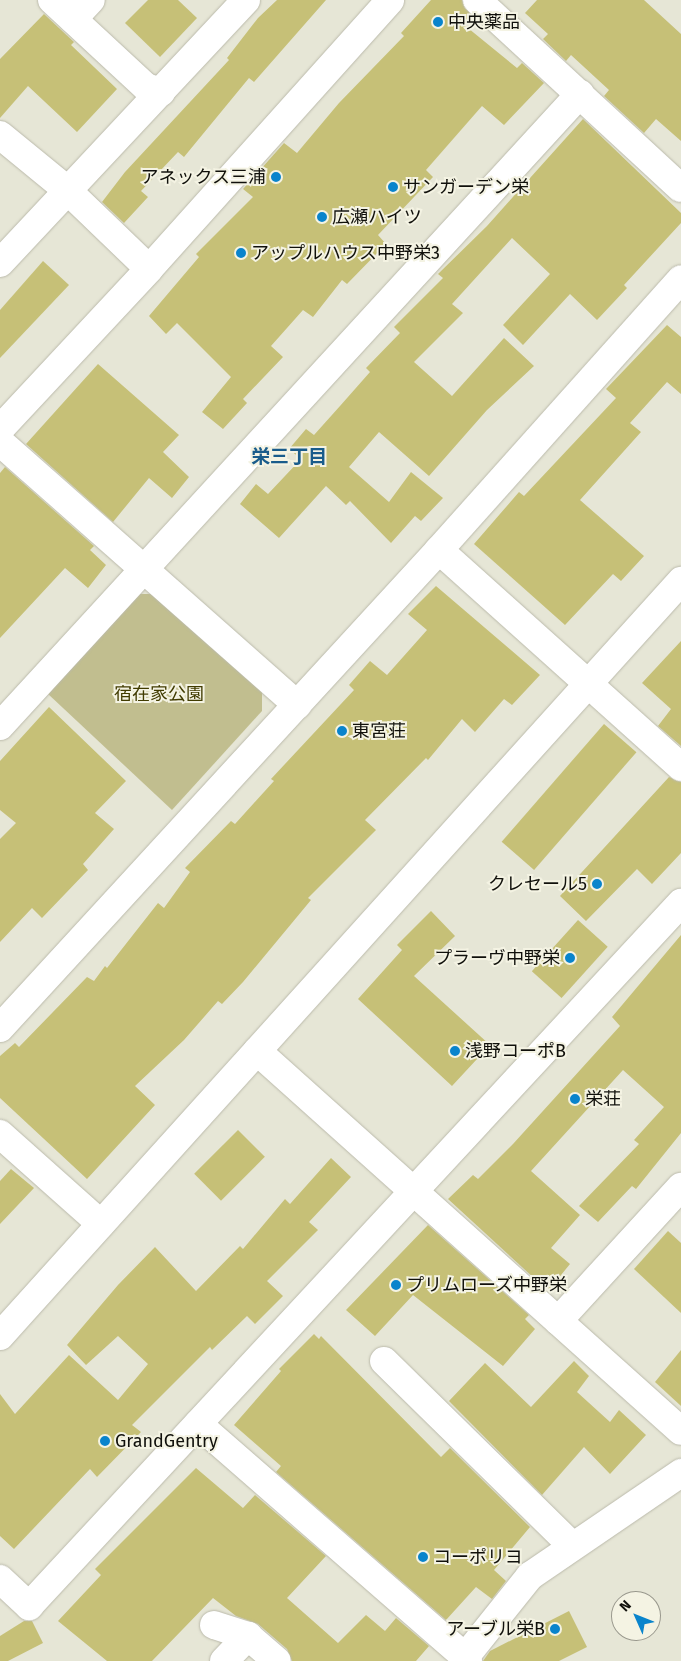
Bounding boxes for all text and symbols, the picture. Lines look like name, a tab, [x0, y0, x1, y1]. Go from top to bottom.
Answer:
place label: 中央薬品	[448, 11, 520, 33]
marker: 中央薬品	[432, 16, 444, 28]
place label: アネックス三浦	[140, 166, 266, 188]
marker: アネックス三浦	[270, 171, 282, 183]
place label: サンガーデン栄	[403, 176, 529, 198]
marker: サンガーデン栄	[387, 181, 399, 193]
place label: 広瀬ハイツ	[332, 206, 422, 228]
marker: 広瀬ハイツ	[316, 211, 328, 223]
place label: アップルハウス中野栄3	[251, 242, 440, 264]
marker: アップルハウス中野栄3	[235, 247, 247, 259]
district label: 栄三丁目	[251, 446, 327, 468]
park label: 宿在家公園	[114, 683, 204, 705]
place label: 東宮荘	[352, 720, 406, 742]
marker: 東宮荘	[336, 725, 348, 737]
place label: クレセール5	[488, 873, 587, 895]
marker: クレセール5	[591, 878, 603, 890]
place label: プラーヴ中野栄	[434, 947, 560, 969]
marker: プラーヴ中野栄	[564, 952, 576, 964]
place label: 浅野コーポB	[465, 1040, 566, 1062]
marker: 浅野コーポB	[449, 1045, 461, 1057]
place label: 栄荘	[585, 1088, 621, 1110]
marker: 栄荘	[569, 1093, 581, 1105]
place label: プリムローズ中野栄	[406, 1274, 568, 1296]
marker: プリムローズ中野栄	[390, 1279, 402, 1291]
place label: GrandGentry	[115, 1430, 218, 1452]
marker: GrandGentry	[99, 1435, 111, 1447]
place label: コーポリヨ	[433, 1546, 523, 1568]
marker: コーポリヨ	[417, 1551, 429, 1563]
north arrow	[611, 1591, 661, 1641]
text: N	[616, 1597, 635, 1615]
place label: アーブル栄B	[445, 1618, 545, 1640]
marker: アーブル栄B	[549, 1623, 561, 1635]

